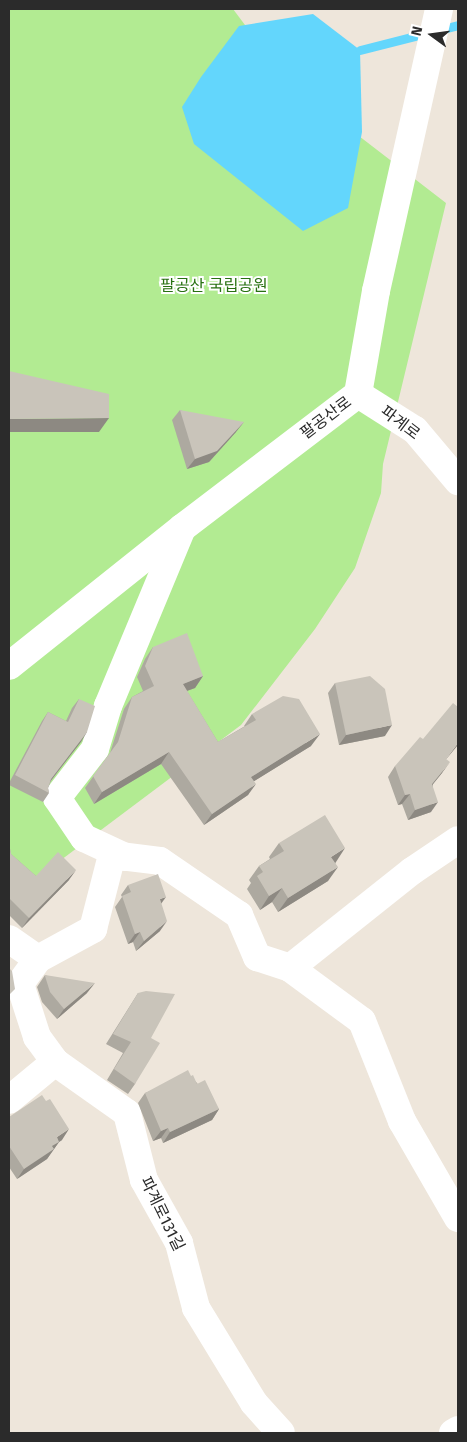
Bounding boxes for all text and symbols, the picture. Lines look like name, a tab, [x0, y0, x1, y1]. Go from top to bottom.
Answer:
north arrow	[407, 10, 457, 60]
text: N	[408, 25, 426, 38]
park label: 팔공산 국립공원	[160, 276, 268, 296]
street label: 팔공산로	[297, 393, 355, 443]
street label: 파계로	[377, 402, 423, 444]
street label: 파계로131길	[136, 1174, 188, 1254]

